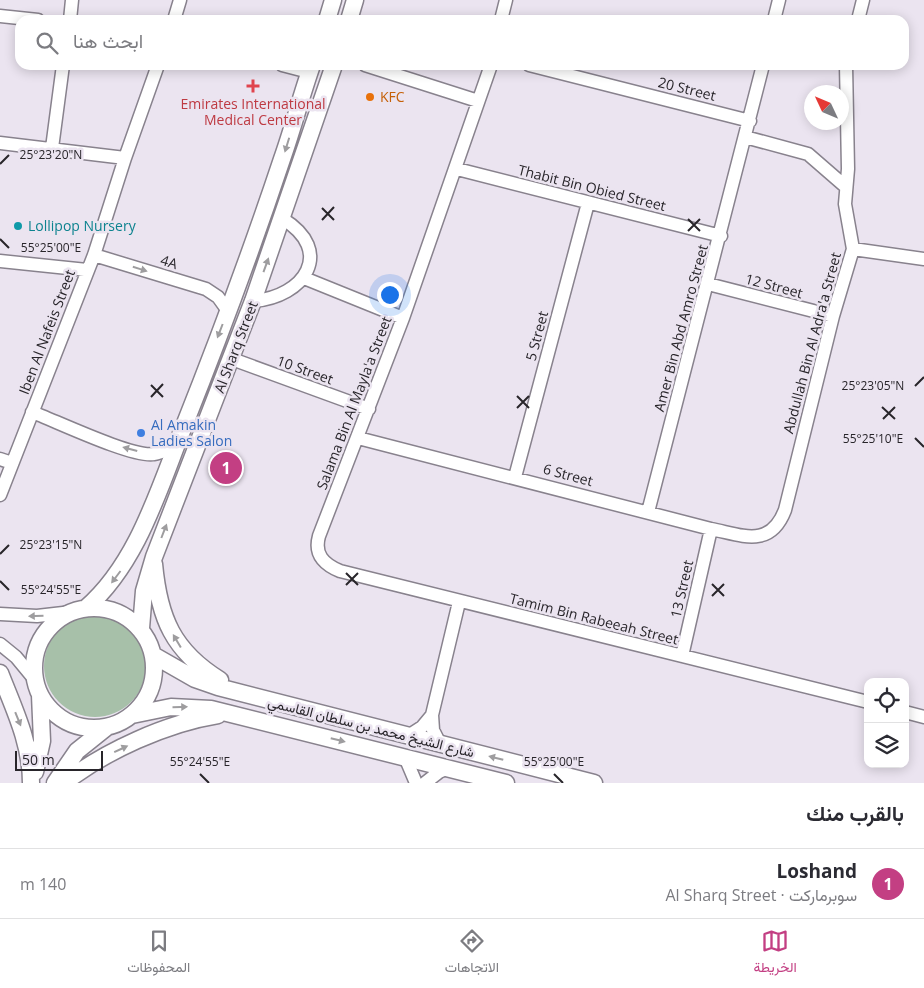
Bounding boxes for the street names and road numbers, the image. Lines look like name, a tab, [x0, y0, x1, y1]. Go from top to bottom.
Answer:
street label: 20 Street	[656, 72, 718, 105]
street label: Thabit Bin Obied Street	[516, 160, 668, 215]
street label: Amer Bin Abd Amro Street	[649, 242, 712, 413]
street label: 4A	[158, 250, 180, 273]
street label: Abdullah Bin Al Adra'a Street	[778, 250, 845, 436]
street label: Iben Al Nafeis Street	[14, 267, 79, 397]
street label: 12 Street	[743, 269, 805, 302]
street label: Al Sharq Street	[209, 298, 262, 396]
street label: 5 Street	[521, 309, 552, 363]
street label: Salama Bin Al Mayla'a Street	[312, 313, 395, 492]
street label: 10 Street	[274, 351, 336, 389]
street label: 6 Street	[541, 459, 595, 490]
street label: 13 Street	[666, 558, 697, 620]
street label: Tamim Bin Rabeeah Street	[508, 588, 680, 649]
street label: شارع الشيخ محمد بن سلطان القاسمي	[265, 692, 476, 764]

